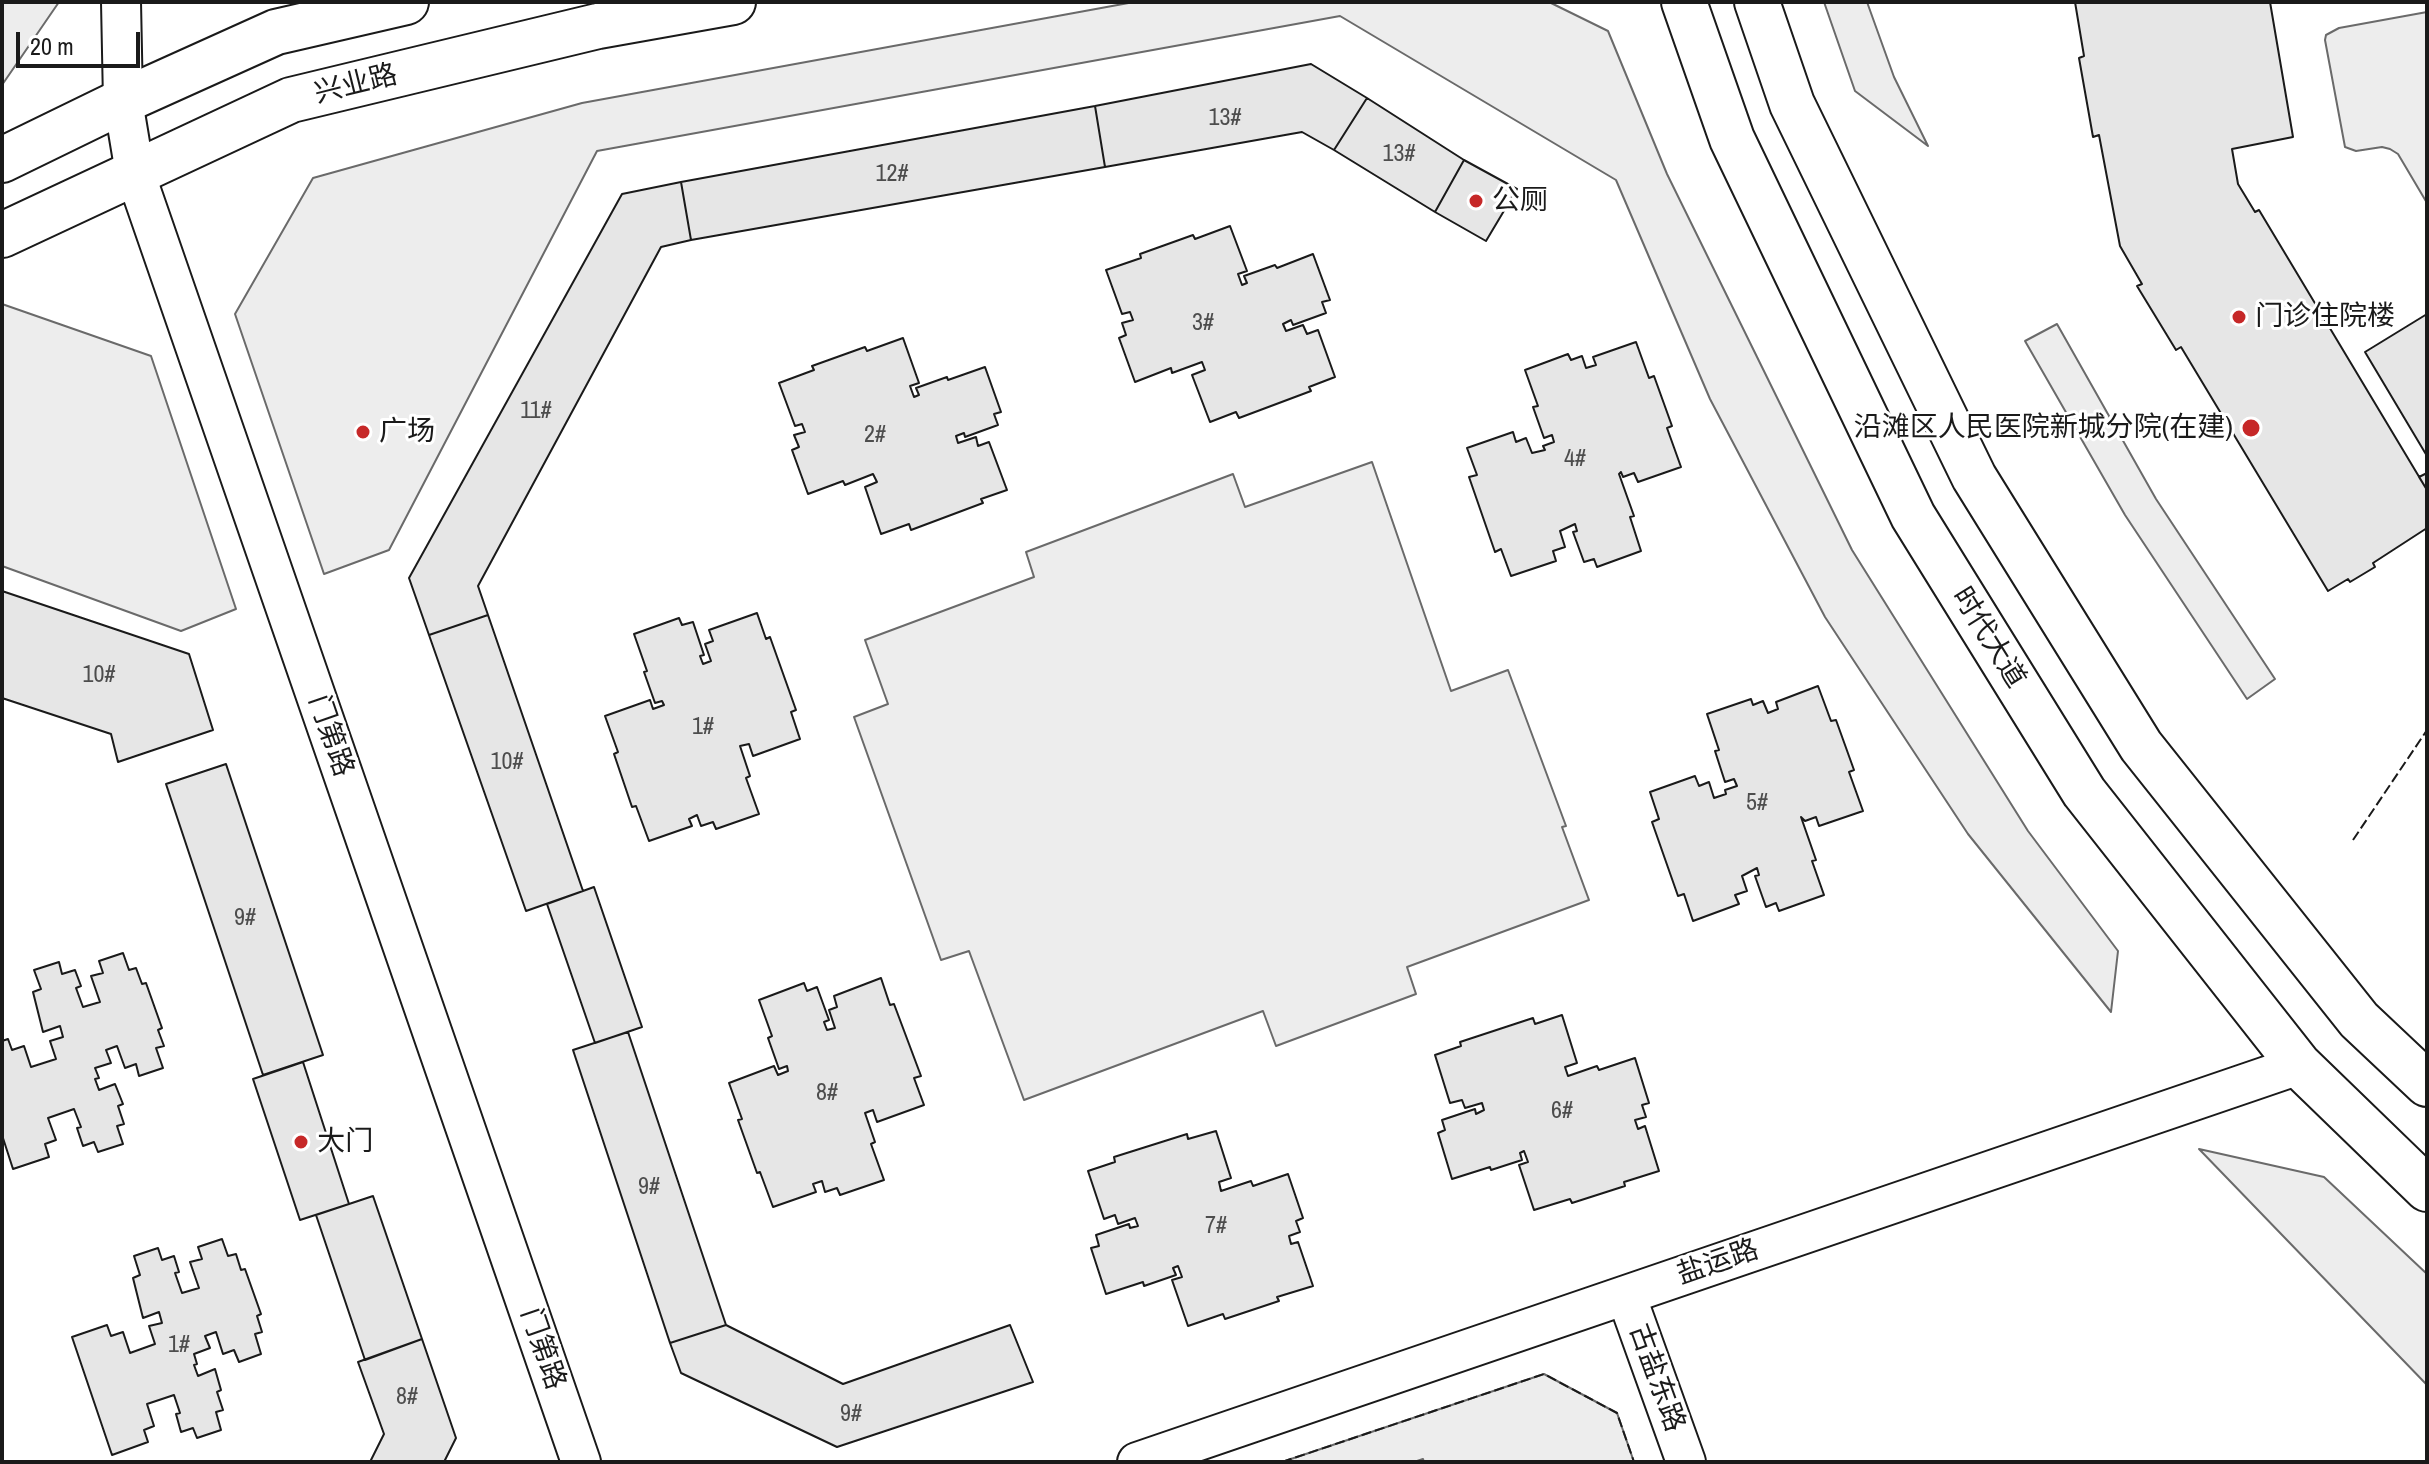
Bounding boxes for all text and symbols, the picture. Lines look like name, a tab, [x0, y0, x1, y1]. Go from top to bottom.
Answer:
scale bar	[20, 16, 144, 66]
text: 20 m	[30, 30, 74, 62]
street label: 兴业路	[311, 59, 401, 111]
house number: 13#	[1209, 105, 1241, 133]
house number: 13#	[1383, 141, 1415, 169]
house number: 12#	[876, 161, 908, 189]
place label: 公厕	[1492, 184, 1548, 218]
marker: 公厕	[1467, 192, 1485, 210]
place label: 门诊住院楼	[2255, 300, 2395, 334]
marker: 门诊住院楼	[2230, 308, 2248, 326]
house number: 3#	[1192, 310, 1214, 338]
house number: 11#	[520, 398, 552, 426]
place label: 沿滩区人民医院新城分院(在建)	[1854, 411, 2233, 445]
place label: 广场	[379, 415, 435, 449]
marker: 沿滩区人民医院新城分院(在建)	[2240, 417, 2262, 439]
house number: 2#	[864, 422, 886, 450]
marker: 广场	[354, 423, 372, 441]
house number: 4#	[1564, 446, 1586, 474]
street label: 时代大道	[1944, 582, 2032, 694]
house number: 10#	[83, 662, 115, 690]
street label: 门第路	[300, 691, 360, 781]
house number: 1#	[692, 714, 714, 742]
house number: 10#	[491, 749, 523, 777]
house number: 5#	[1746, 790, 1768, 818]
house number: 9#	[234, 905, 256, 933]
house number: 8#	[816, 1080, 838, 1108]
house number: 6#	[1551, 1098, 1573, 1126]
place label: 大门	[317, 1125, 373, 1159]
marker: 大门	[292, 1133, 310, 1151]
house number: 9#	[638, 1174, 660, 1202]
house number: 7#	[1205, 1213, 1227, 1241]
street label: 盐运路	[1673, 1233, 1763, 1293]
street label: 门第路	[512, 1304, 572, 1394]
street label: 古盐东路	[1621, 1320, 1691, 1436]
house number: 1#	[168, 1332, 190, 1360]
house number: 8#	[396, 1384, 418, 1412]
house number: 9#	[840, 1401, 862, 1429]

